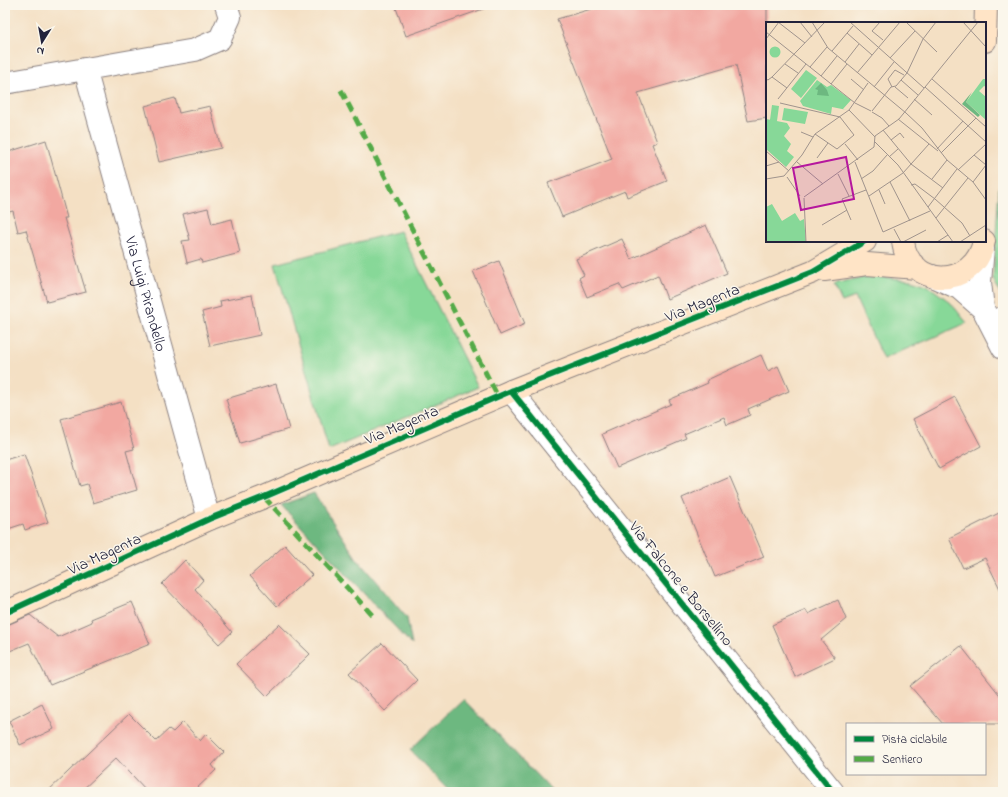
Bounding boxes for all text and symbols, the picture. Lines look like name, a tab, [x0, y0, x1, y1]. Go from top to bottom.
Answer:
north arrow	[22, 22, 62, 62]
inset map	[766, 22, 986, 242]
text: N	[35, 42, 45, 59]
street label: Via Luigi Pirandello	[117, 233, 172, 354]
street label: Via Magenta	[661, 278, 744, 330]
street label: Via Magenta	[360, 399, 443, 453]
street label: Via Falcone e Borsellino	[622, 516, 739, 652]
street label: Via Magenta	[63, 527, 145, 583]
legend	[846, 723, 986, 775]
text: Pista ciclabile	[882, 731, 948, 749]
text: Sentiero	[882, 751, 923, 769]

